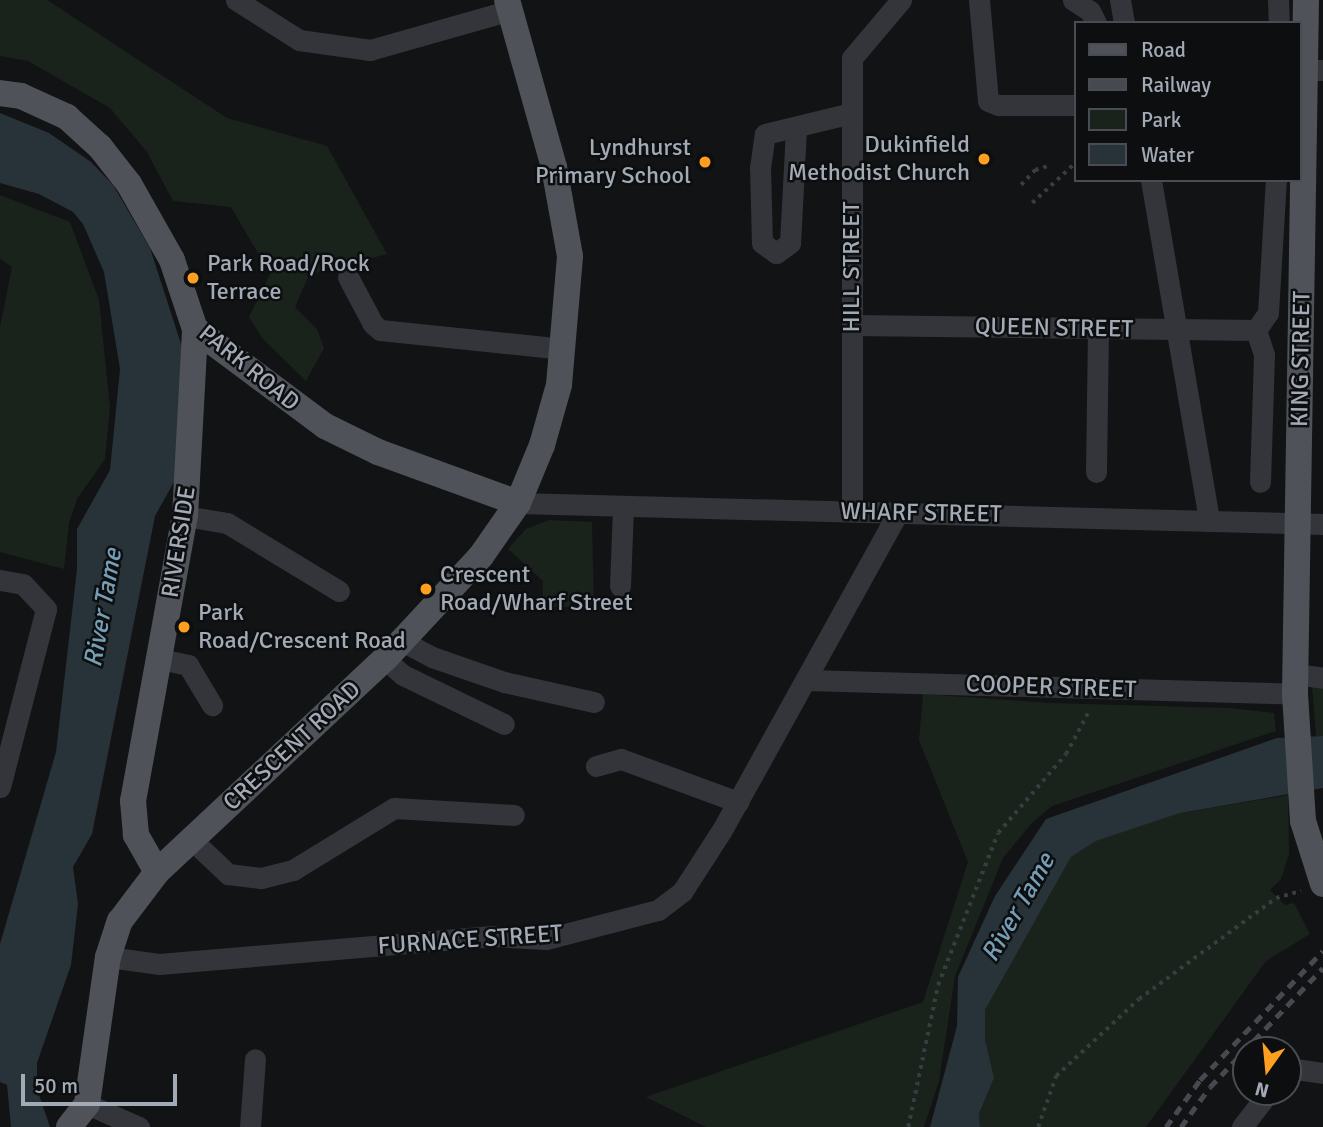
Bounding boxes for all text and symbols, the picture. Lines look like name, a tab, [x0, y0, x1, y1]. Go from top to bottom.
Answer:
legend	[1074, 21, 1302, 182]
text: Road	[1141, 37, 1186, 63]
text: Railway	[1141, 72, 1211, 98]
text: Park	[1141, 107, 1181, 133]
place label: Dukinfield Methodist Church	[788, 131, 970, 187]
place label: Lyndhurst Primary School	[535, 134, 691, 190]
text: Water	[1141, 142, 1194, 168]
marker: Dukinfield Methodist Church	[976, 151, 992, 167]
marker: Lyndhurst Primary School	[697, 154, 713, 170]
street label: HILL STREET	[838, 202, 866, 332]
place label: Park Road/Rock Terrace	[207, 250, 370, 306]
marker: Park Road/Rock Terrace	[185, 270, 201, 286]
street label: KING STREET	[1285, 291, 1317, 427]
street label: QUEEN STREET	[975, 312, 1133, 344]
street label: PARK ROAD	[193, 319, 305, 417]
street label: RIVERSIDE	[156, 484, 202, 600]
street label: WHARF STREET	[840, 497, 1002, 529]
water label: River Tame	[78, 546, 130, 670]
place label: Crescent Road/Wharf Street	[440, 561, 633, 617]
marker: Crescent Road/Wharf Street	[418, 581, 434, 597]
place label: Park Road/Crescent Road	[198, 599, 406, 655]
marker: Park Road/Crescent Road	[176, 619, 192, 635]
street label: COOPER STREET	[965, 670, 1137, 704]
street label: CRESCENT ROAD	[217, 675, 367, 817]
water label: River Tame	[975, 848, 1063, 968]
street label: FURNACE STREET	[377, 919, 563, 961]
north arrow	[1232, 1036, 1302, 1106]
scale bar	[24, 1060, 180, 1104]
text: 50 m	[34, 1073, 78, 1099]
text: N	[1253, 1076, 1272, 1103]

